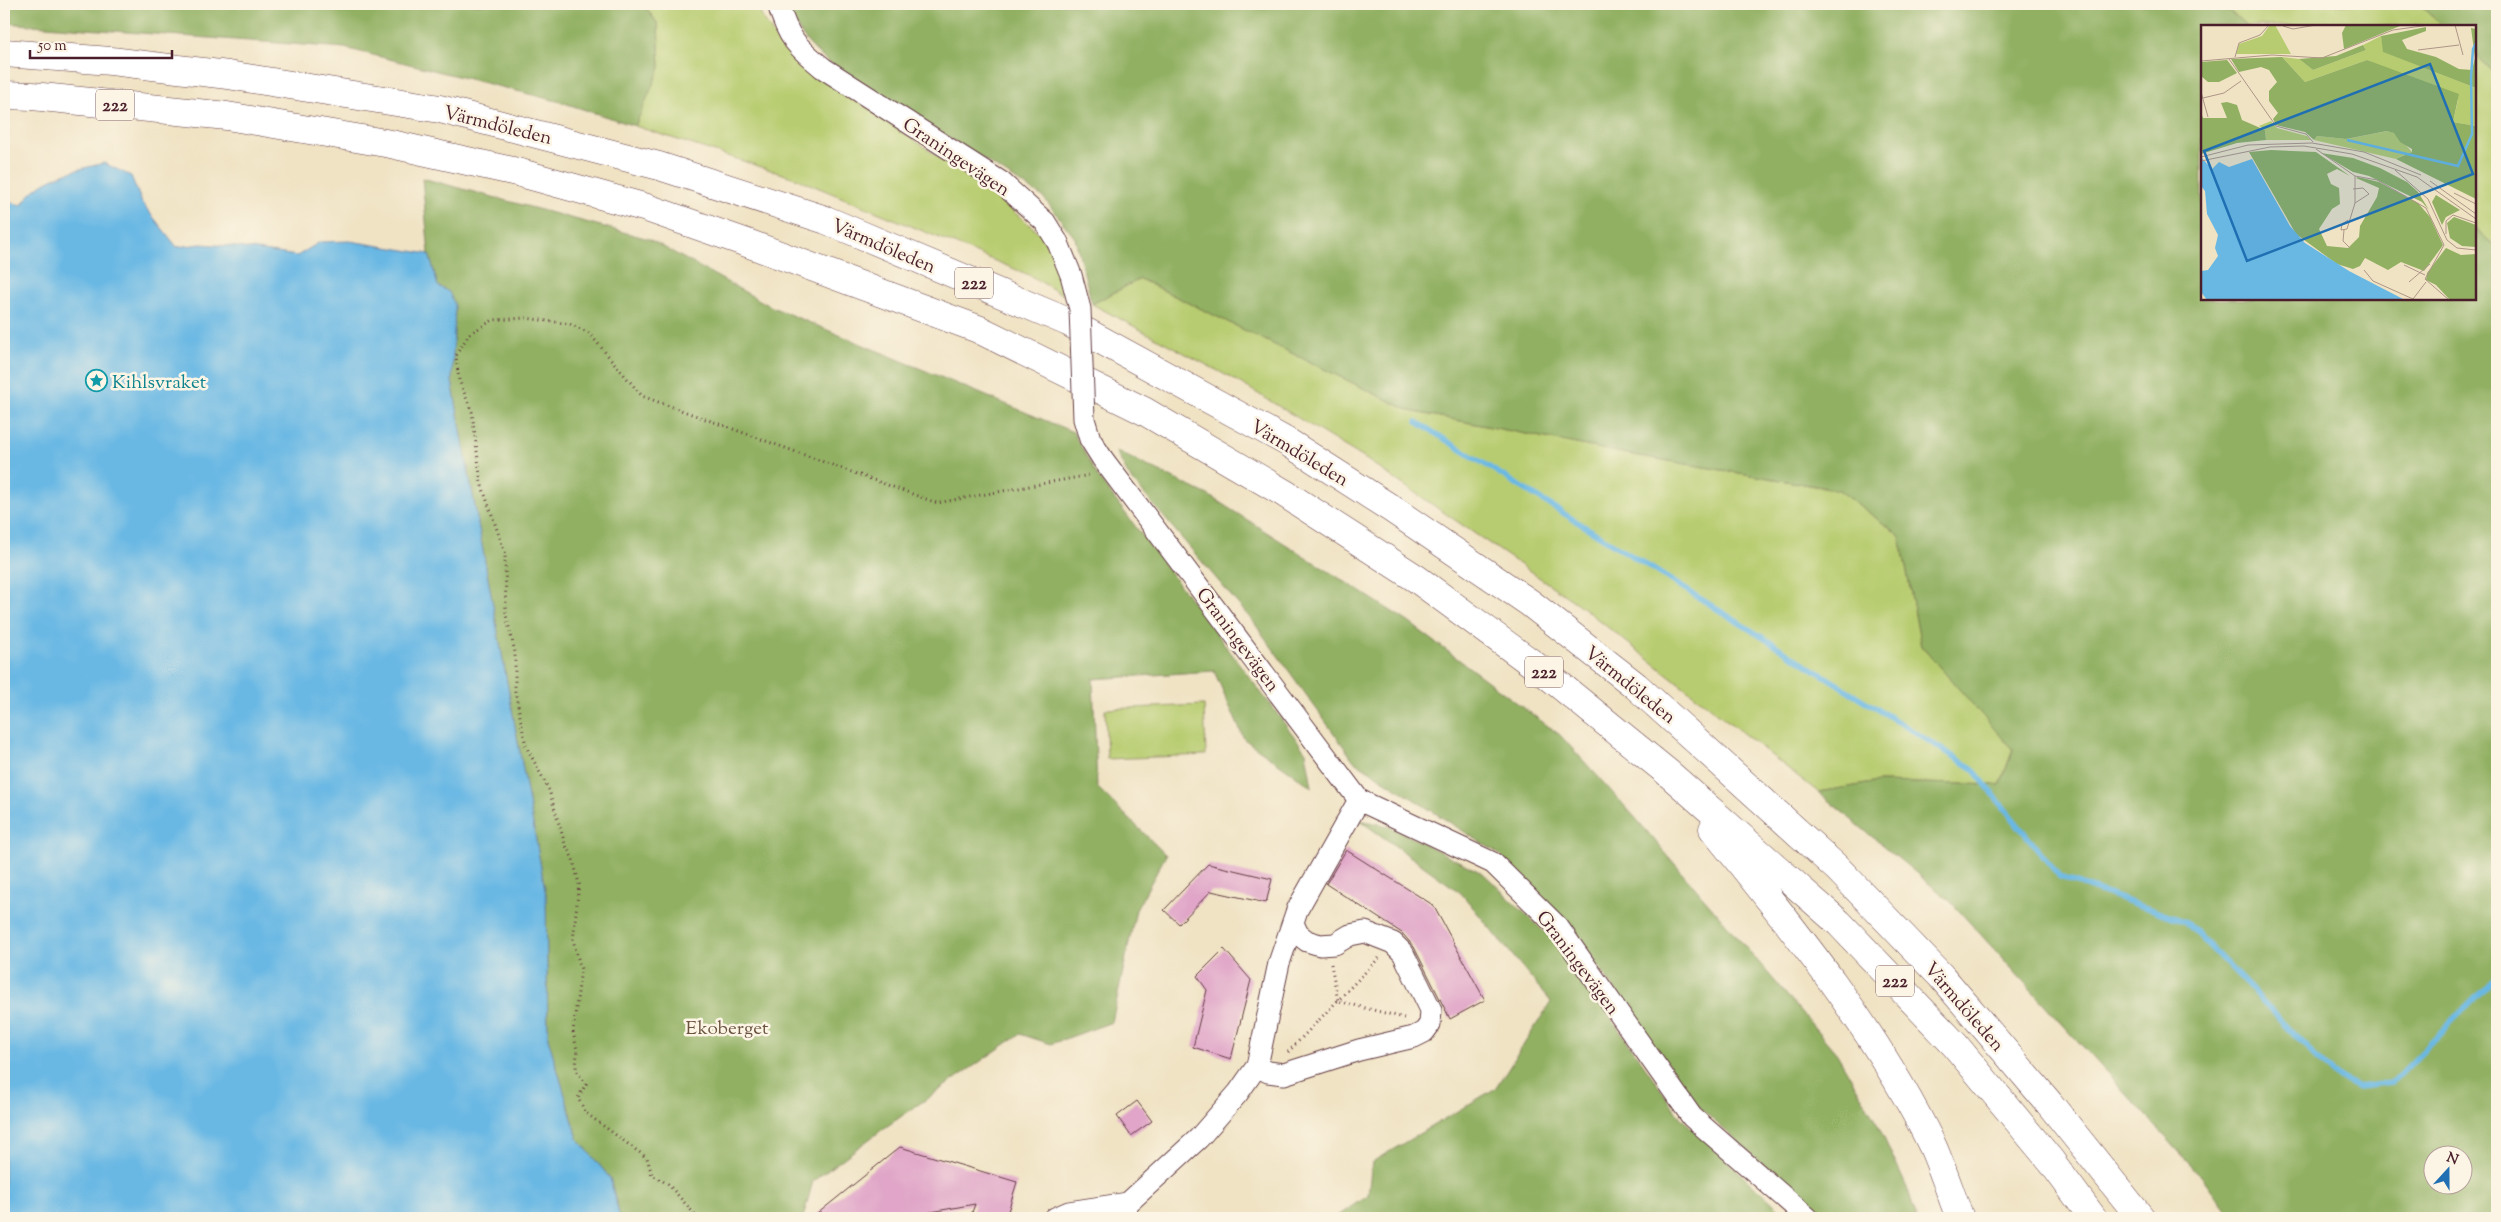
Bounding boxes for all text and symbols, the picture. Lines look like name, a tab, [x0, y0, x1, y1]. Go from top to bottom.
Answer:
inset map	[2201, 25, 2476, 300]
scale bar	[30, 28, 172, 60]
text: 50 m	[37, 36, 67, 57]
road number: 222	[96, 90, 134, 120]
street label: Värmdöleden	[440, 100, 554, 153]
street label: Graningevägen	[896, 112, 1015, 204]
street label: Värmdöleden	[827, 213, 939, 281]
road number: 222	[955, 268, 993, 298]
place icon: Kihlsvraket	[84, 369, 108, 393]
place label: Kihlsvraket	[112, 370, 207, 397]
street label: Värmdöleden	[1244, 414, 1353, 494]
street label: Graningevägen	[1189, 583, 1285, 698]
street label: Värmdöleden	[1578, 641, 1681, 731]
road number: 222	[1525, 656, 1563, 688]
street label: Graningevägen	[1529, 906, 1625, 1021]
street label: Värmdöleden	[1917, 957, 2010, 1058]
road number: 222	[1876, 966, 1914, 996]
park label: Ekoberget	[686, 1016, 769, 1043]
north arrow	[2424, 1144, 2474, 1194]
text: N	[2443, 1148, 2461, 1171]

